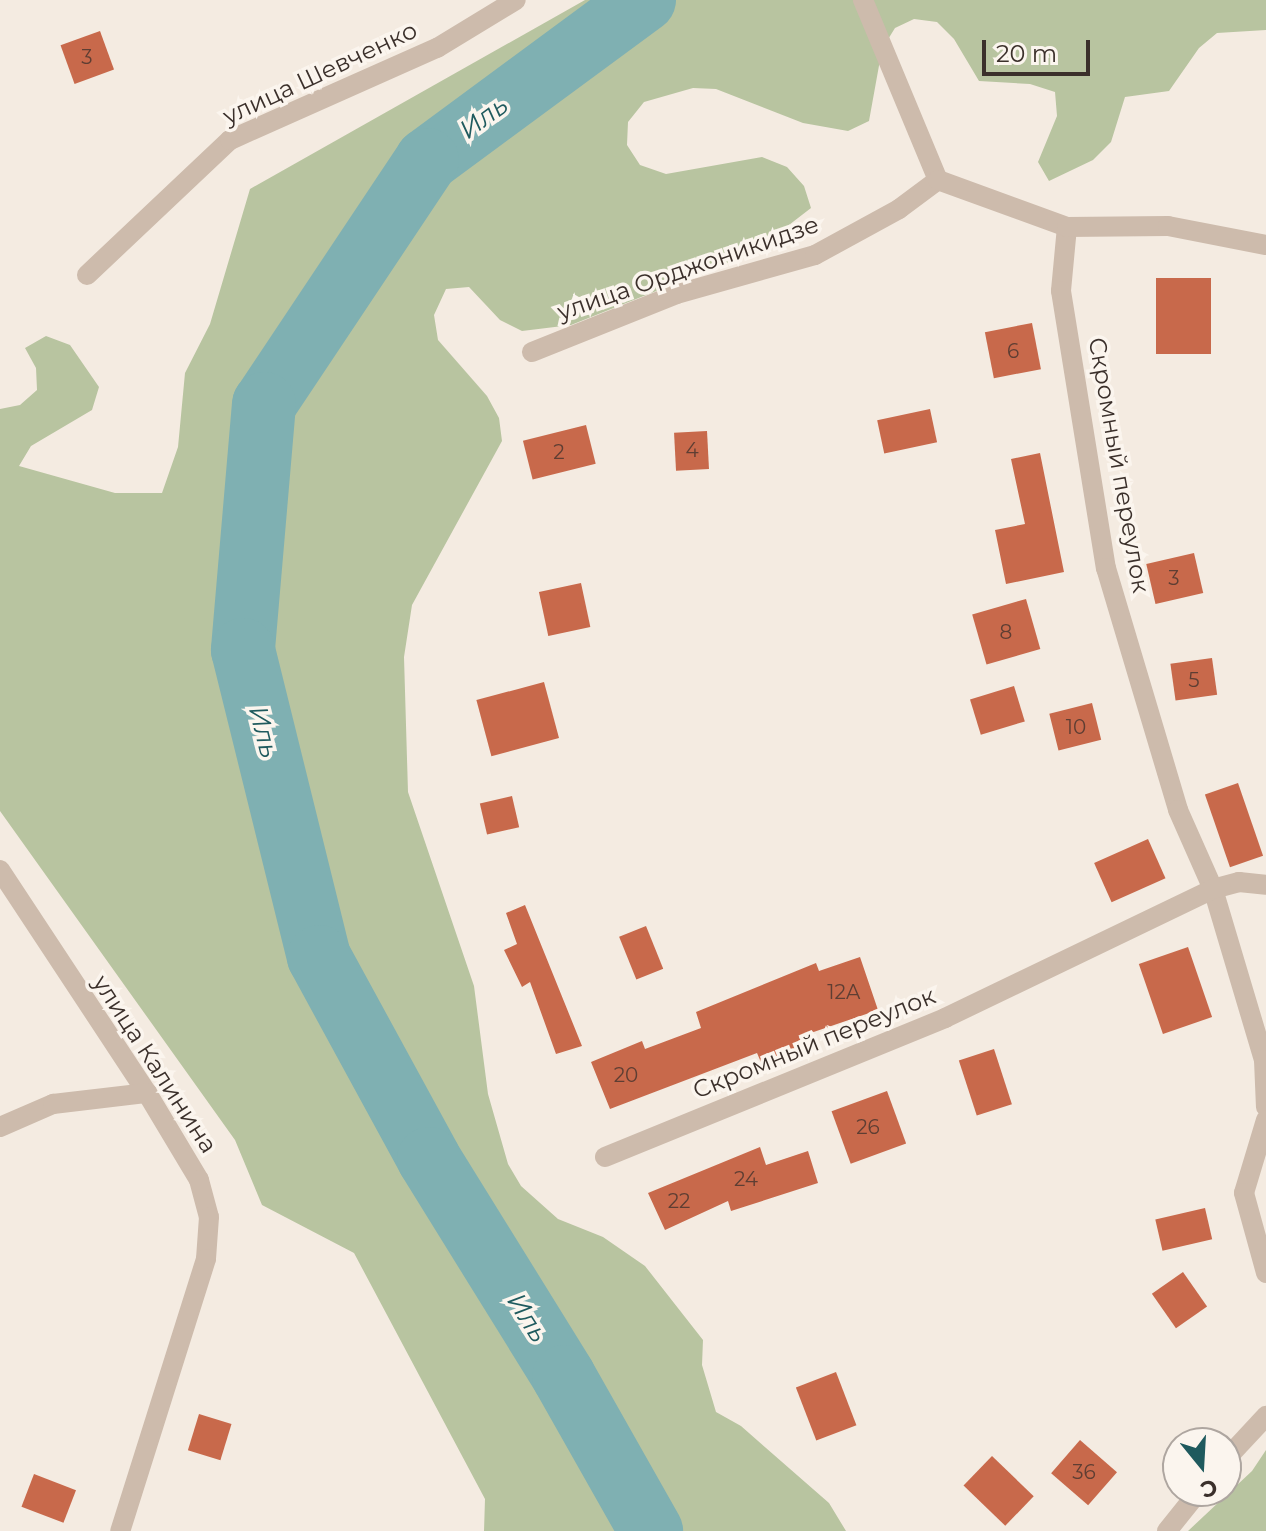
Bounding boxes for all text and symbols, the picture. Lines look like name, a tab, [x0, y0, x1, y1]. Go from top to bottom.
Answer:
street label: улица Шевченко	[218, 15, 422, 131]
scale bar	[986, 24, 1094, 74]
text: 20 m	[996, 39, 1057, 68]
house number: 3	[81, 45, 93, 69]
water label: Иль	[454, 90, 514, 146]
street label: улица Орджоникидзе	[553, 210, 823, 326]
street label: Скромный переулок	[1082, 335, 1156, 595]
house number: 6	[1007, 339, 1019, 363]
house number: 4	[685, 438, 699, 462]
house number: 2	[553, 440, 565, 464]
house number: 3	[1168, 566, 1180, 590]
house number: 8	[1000, 620, 1012, 644]
house number: 5	[1188, 668, 1200, 692]
water label: Иль	[242, 703, 284, 761]
house number: 10	[1066, 715, 1086, 739]
street label: улица Калинина	[87, 970, 223, 1158]
house number: 12А	[827, 980, 861, 1004]
street label: Скромный переулок	[689, 981, 939, 1105]
house number: 20	[614, 1063, 638, 1087]
house number: 26	[856, 1115, 880, 1139]
house number: 24	[734, 1167, 758, 1191]
house number: 22	[668, 1189, 690, 1213]
water label: Иль	[500, 1287, 554, 1349]
north arrow	[1162, 1427, 1242, 1507]
house number: 36	[1072, 1460, 1096, 1484]
text: С	[1197, 1473, 1221, 1504]

